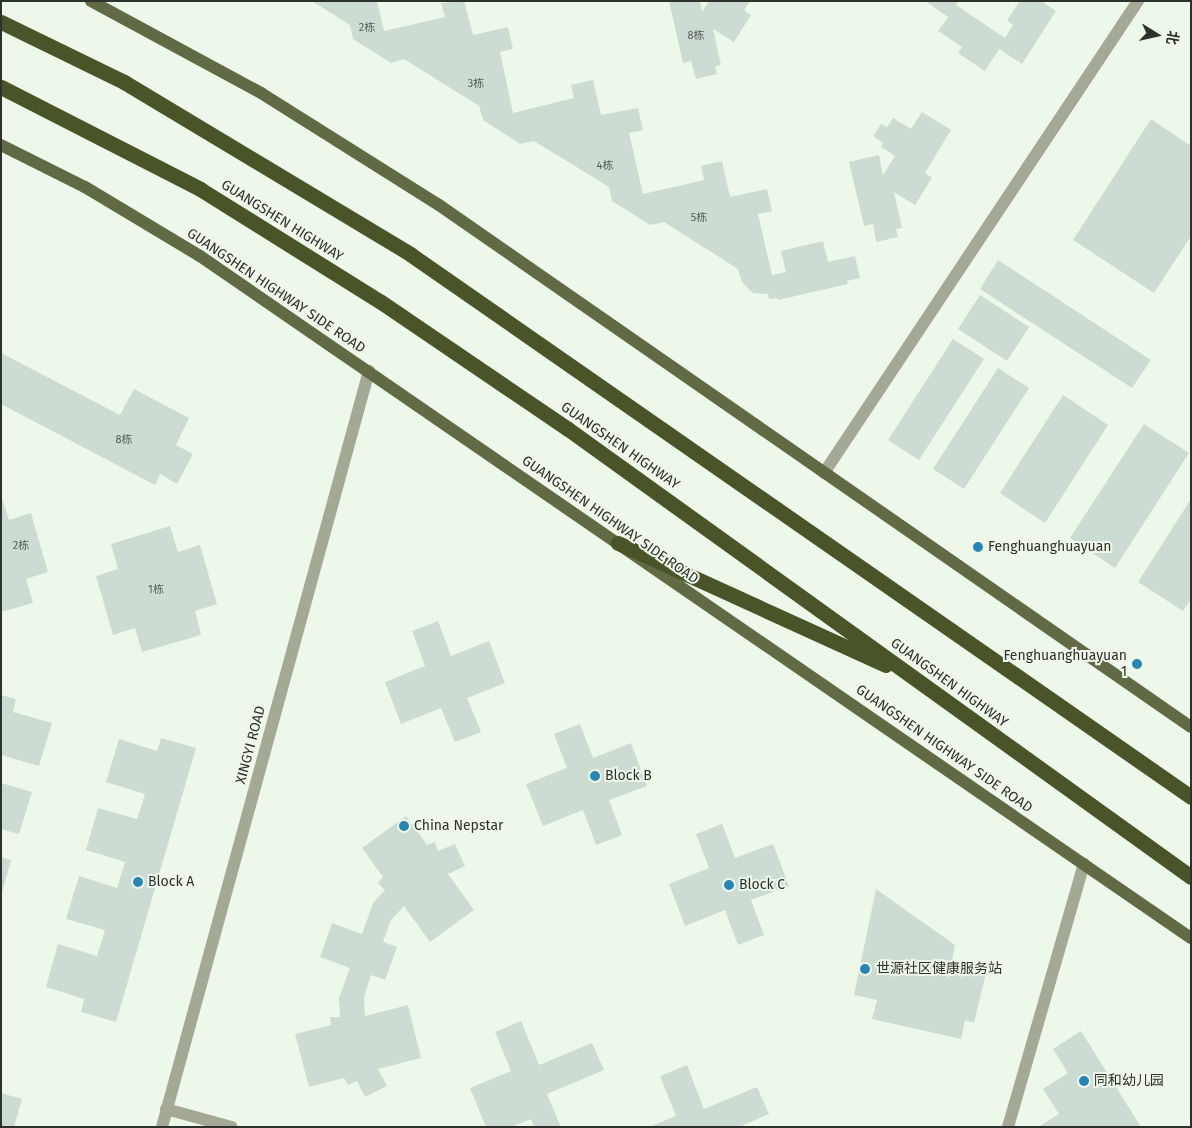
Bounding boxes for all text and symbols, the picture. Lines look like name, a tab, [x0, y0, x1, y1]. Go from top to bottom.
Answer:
north arrow	[1132, 10, 1182, 60]
house number: 2栋	[359, 21, 375, 35]
house number: 8栋	[687, 29, 705, 43]
text: 北	[1163, 29, 1182, 46]
house number: 3栋	[468, 77, 484, 91]
house number: 4栋	[597, 159, 613, 173]
street label: GUANGSHEN HIGHWAY	[218, 177, 346, 265]
house number: 5栋	[691, 211, 707, 225]
street label: GUANGSHEN HIGHWAY SIDE ROAD	[184, 225, 368, 357]
street label: GUANGSHEN HIGHWAY	[557, 399, 683, 493]
house number: 8栋	[115, 433, 133, 447]
street label: GUANGSHEN HIGHWAY SIDE ROAD	[519, 452, 701, 588]
house number: 2栋	[13, 539, 29, 553]
place label: Fenghuanghuayuan	[988, 539, 1112, 555]
marker: Fenghuanghuayuan	[972, 541, 984, 553]
house number: 1栋	[148, 583, 164, 597]
street label: GUANGSHEN HIGHWAY	[887, 635, 1011, 731]
place label: Fenghuanghuayuan 1	[1003, 648, 1127, 680]
marker: Fenghuanghuayuan 1	[1131, 658, 1143, 670]
street label: GUANGSHEN HIGHWAY SIDE ROAD	[853, 681, 1035, 817]
street label: XINGYI ROAD	[233, 704, 269, 786]
place label: Block B	[605, 768, 652, 784]
marker: Block B	[589, 770, 601, 782]
place label: China Nepstar	[414, 818, 503, 834]
marker: China Nepstar	[398, 820, 410, 832]
place label: Block A	[148, 874, 194, 890]
marker: Block A	[132, 876, 144, 888]
place label: Block C	[739, 877, 785, 893]
marker: Block C	[723, 879, 735, 891]
place label: 世源社区健康服务站	[876, 961, 1002, 977]
marker: 世源社区健康服务站	[858, 962, 872, 976]
place label: 同和幼儿园	[1094, 1073, 1164, 1089]
marker: 同和幼儿园	[1078, 1075, 1090, 1087]

